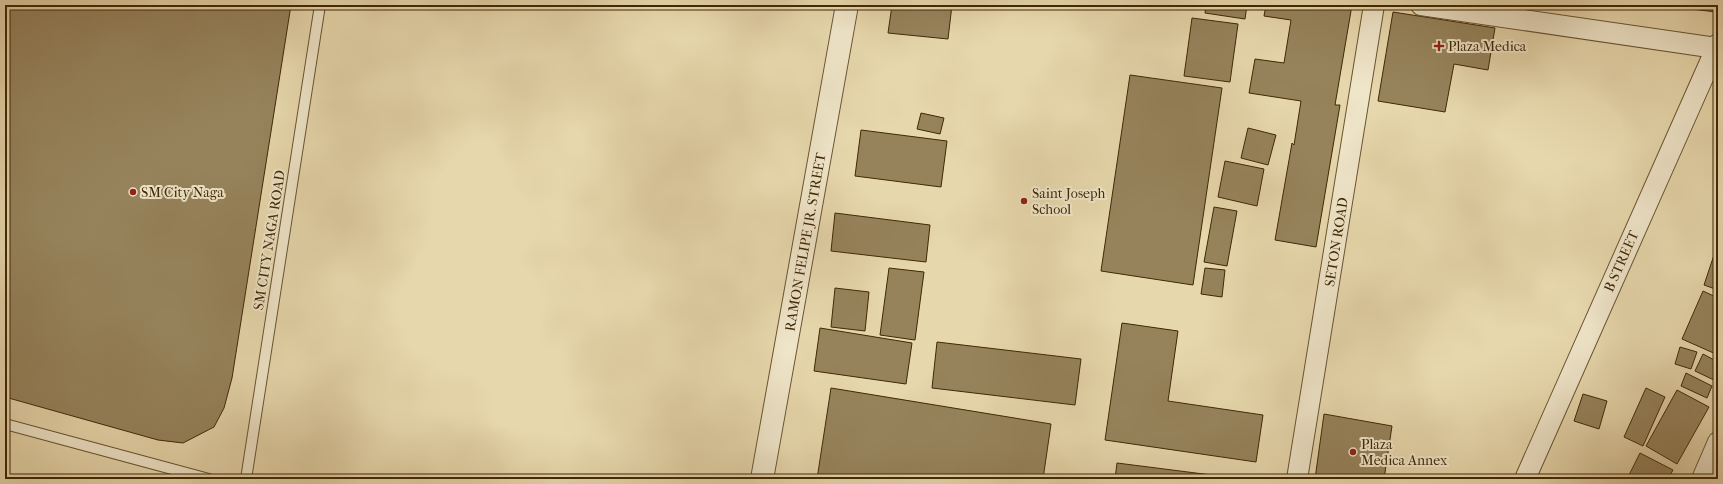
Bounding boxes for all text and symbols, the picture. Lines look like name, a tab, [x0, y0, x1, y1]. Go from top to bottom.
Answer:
place label: Plaza Medica	[1448, 38, 1527, 55]
marker: Plaza Medica	[1433, 40, 1445, 52]
street label: RAMON FELIPE JR. STREET	[781, 151, 830, 333]
street label: SM CITY NAGA ROAD	[250, 169, 289, 311]
place label: SM City Naga	[141, 184, 224, 201]
place label: Saint Joseph School	[1032, 185, 1106, 218]
marker: SM City Naga	[128, 187, 138, 197]
marker: Saint Joseph School	[1019, 196, 1029, 206]
street label: SETON ROAD	[1321, 196, 1352, 288]
street label: B STREET	[1600, 227, 1643, 295]
place label: Plaza Medica Annex	[1361, 436, 1448, 469]
marker: Plaza Medica Annex	[1348, 447, 1358, 457]

